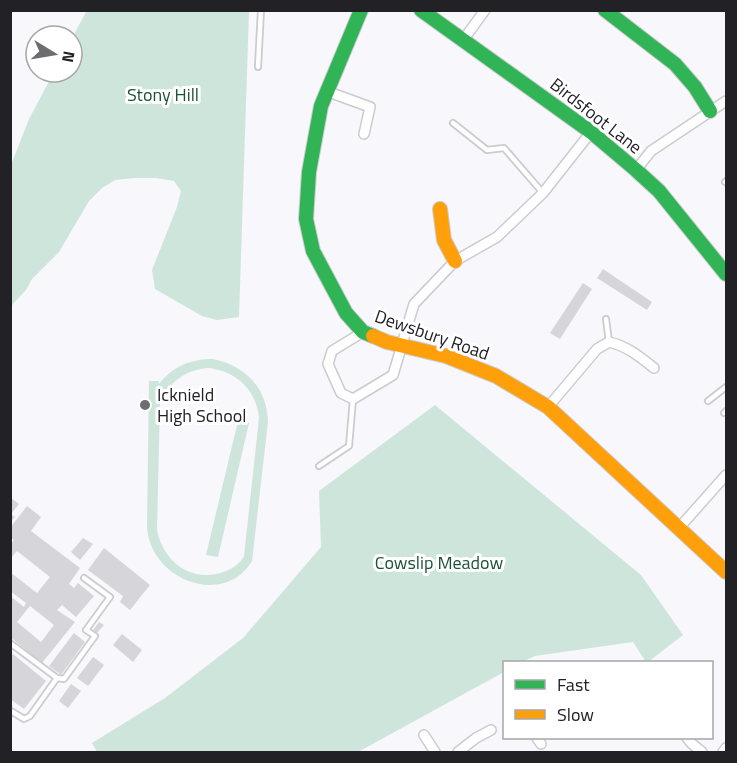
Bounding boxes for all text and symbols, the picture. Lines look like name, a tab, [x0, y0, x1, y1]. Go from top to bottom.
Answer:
north arrow	[24, 24, 84, 84]
text: N	[56, 49, 82, 65]
street label: Birdsfoot Lane	[545, 71, 648, 160]
park label: Stony Hill	[127, 81, 199, 108]
street label: Dewsbury Road	[371, 302, 493, 367]
place label: Icknield High School	[157, 381, 246, 429]
marker: Icknield High School	[138, 398, 152, 412]
park label: Cowslip Meadow	[375, 549, 503, 576]
legend	[503, 661, 713, 739]
text: Fast	[557, 671, 590, 698]
text: Slow	[557, 701, 594, 728]

